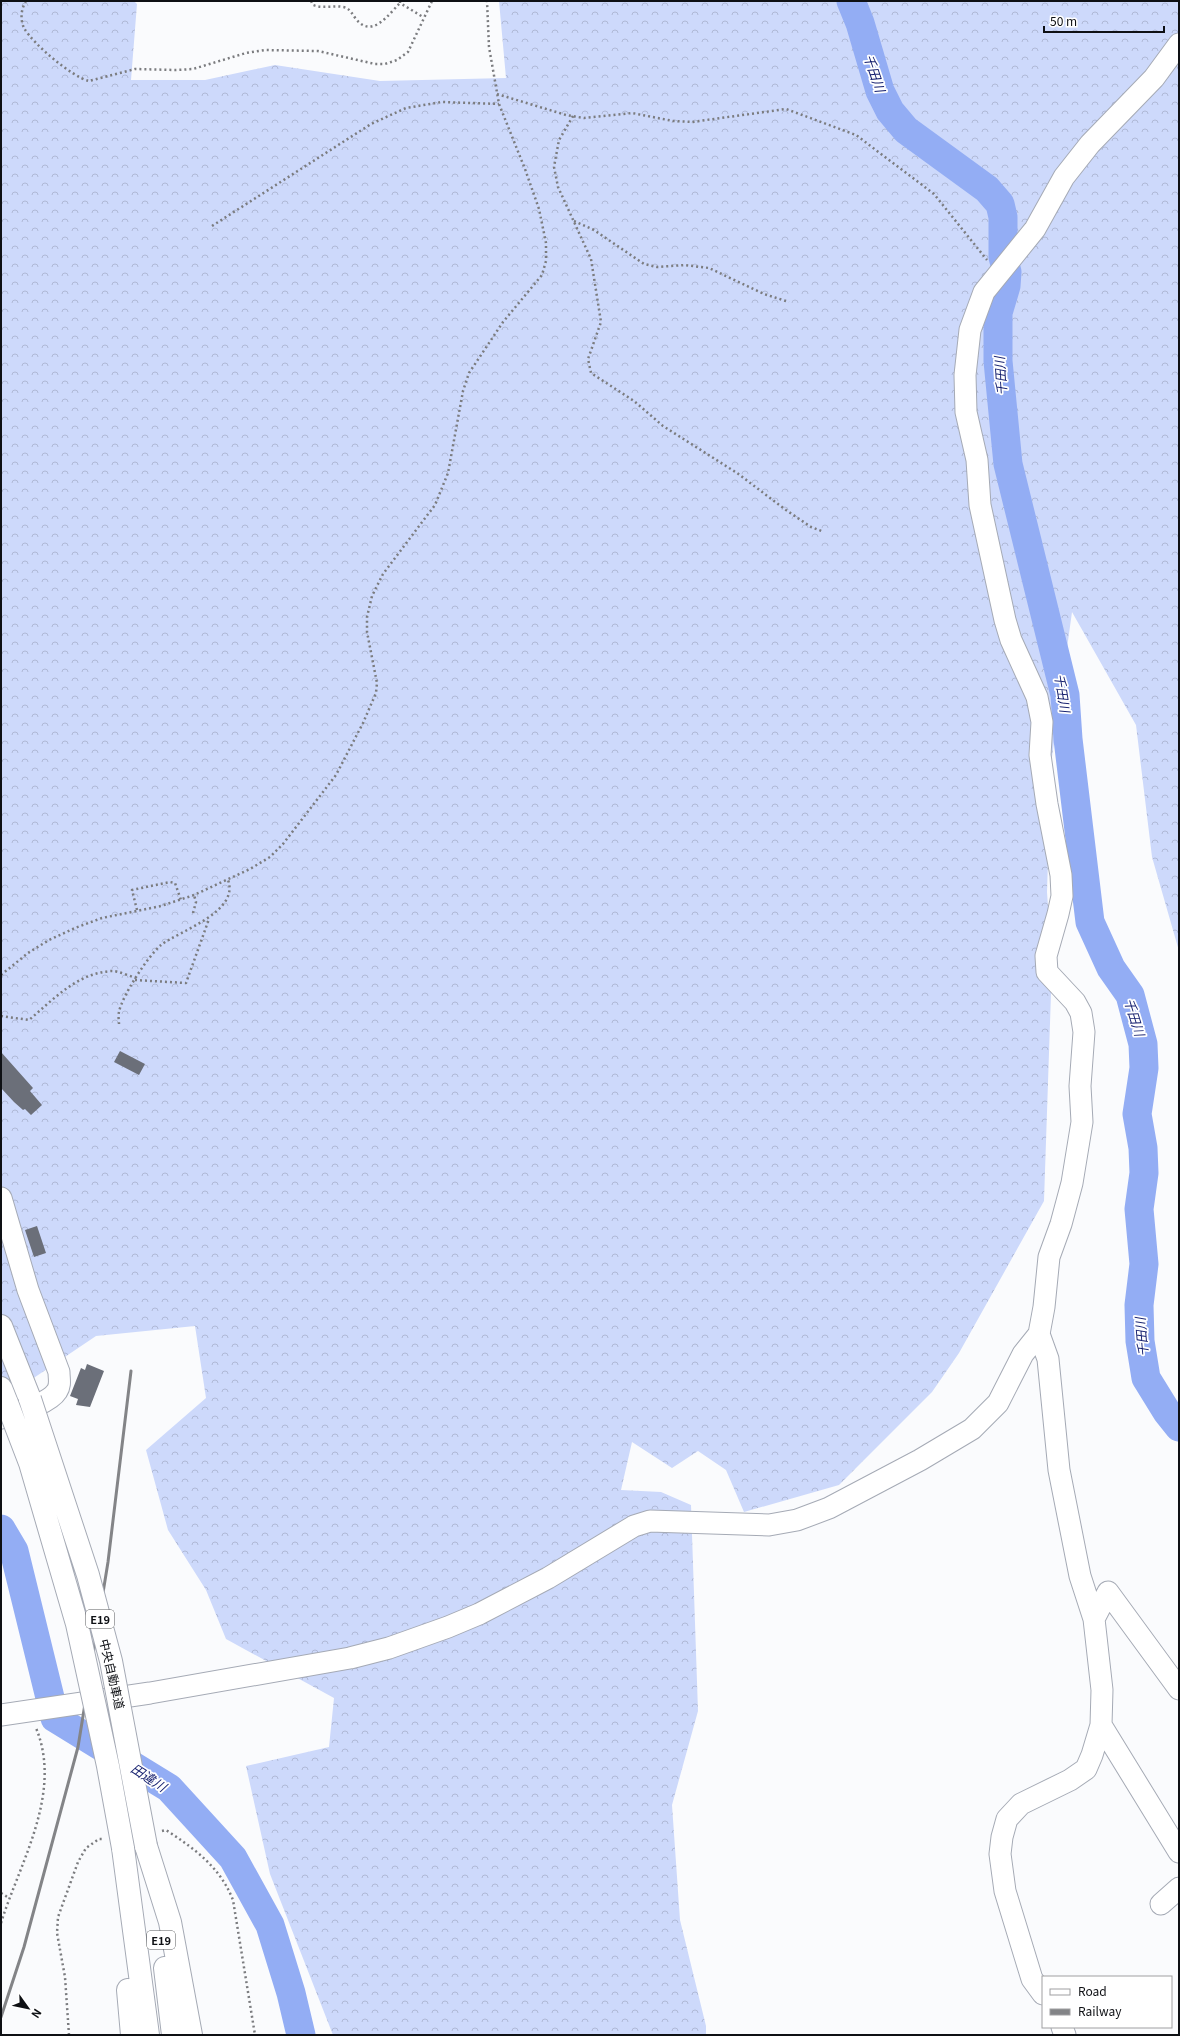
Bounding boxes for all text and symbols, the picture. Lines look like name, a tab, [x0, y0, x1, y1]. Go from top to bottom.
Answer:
scale bar	[1044, 8, 1164, 34]
text: 50 m	[1050, 12, 1077, 29]
water label: 千田川	[860, 51, 891, 96]
water label: 千田川	[989, 354, 1011, 396]
water label: 千田川	[1051, 672, 1076, 716]
water label: 千田川	[1120, 996, 1150, 1040]
water label: 千田川	[1130, 1315, 1152, 1357]
road number: E19	[86, 1610, 114, 1628]
street label: 中央自動車道	[97, 1637, 129, 1711]
water label: 田違川	[127, 1758, 172, 1797]
road number: E19	[147, 1931, 175, 1949]
legend	[1042, 1976, 1172, 2028]
text: Road	[1078, 1982, 1107, 1999]
north arrow	[8, 1988, 48, 2028]
text: Railway	[1078, 2002, 1122, 2019]
text: N	[28, 2006, 46, 2022]

